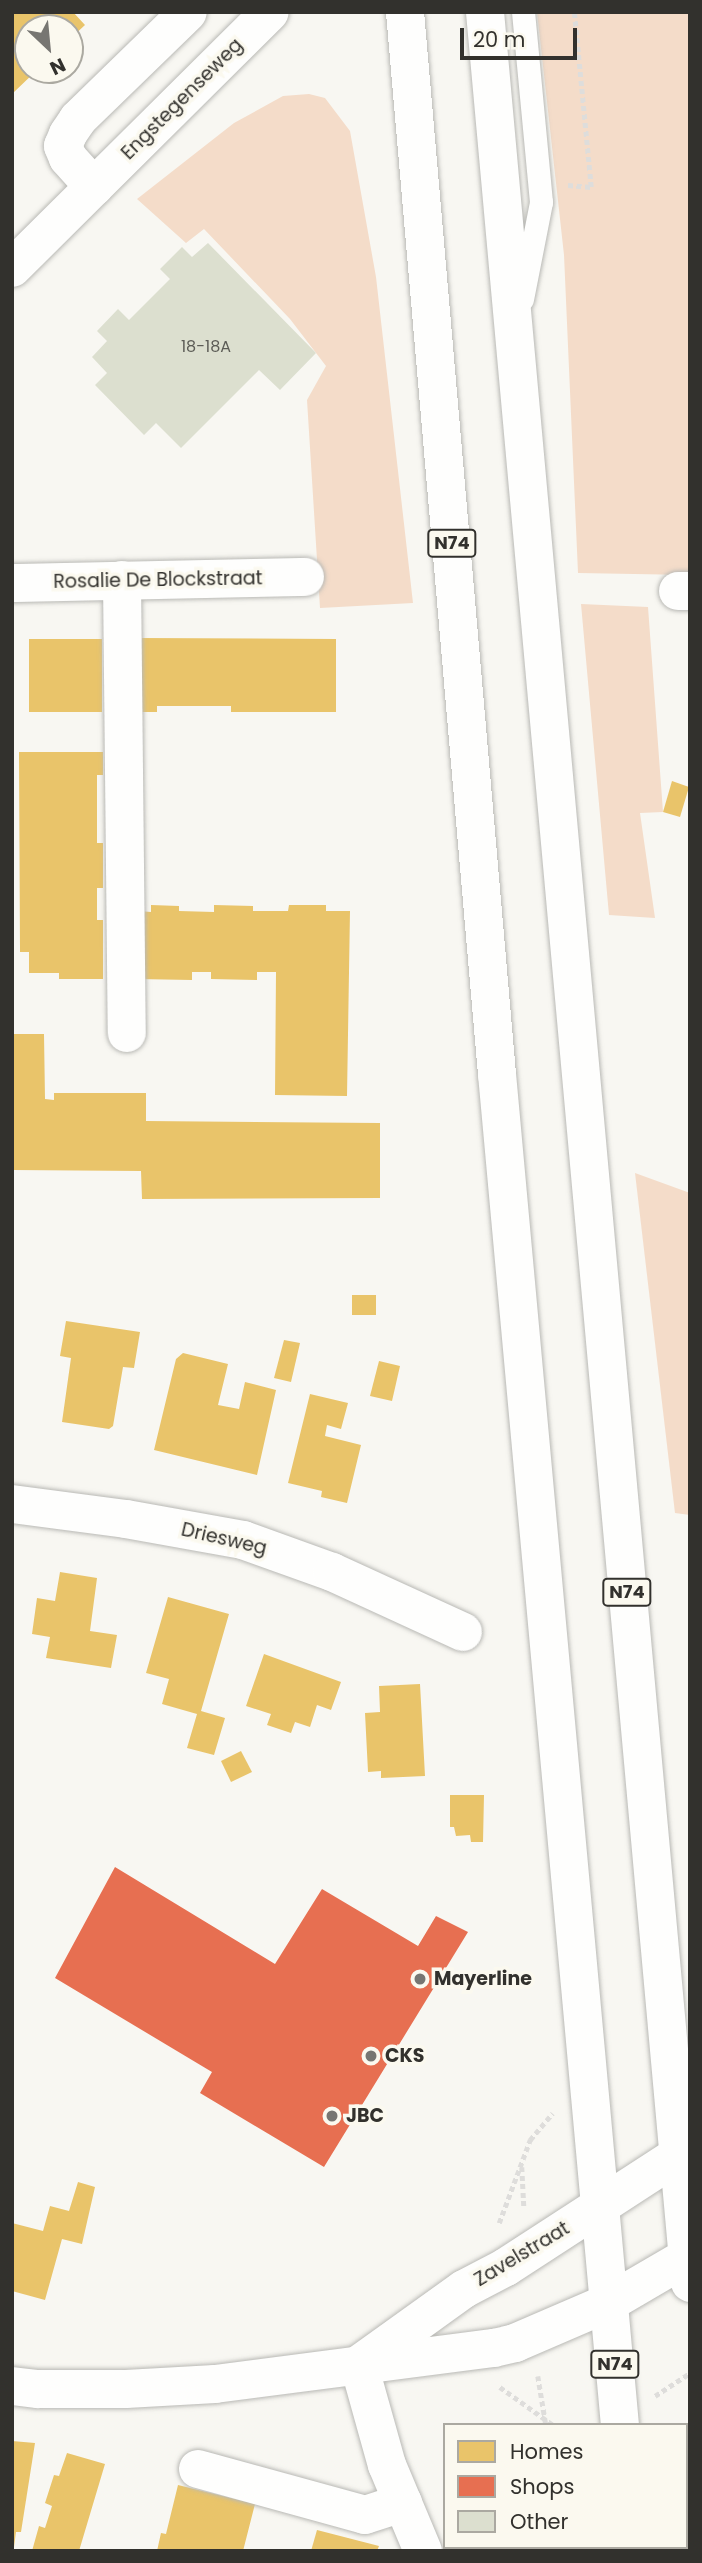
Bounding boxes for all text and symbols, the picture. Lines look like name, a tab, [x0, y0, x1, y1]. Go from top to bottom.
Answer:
north arrow	[14, 14, 84, 84]
scale bar	[464, 14, 581, 58]
text: 20 m	[473, 25, 526, 54]
street label: Engstegenseweg	[117, 34, 247, 164]
text: N	[45, 51, 70, 82]
house number: 18-18A	[181, 337, 231, 357]
road number: N74	[426, 528, 478, 558]
street label: Rosalie De Blockstraat	[53, 567, 263, 593]
street label: Driesweg	[179, 1518, 269, 1560]
road number: N74	[601, 1577, 653, 1606]
place label: Mayerline	[434, 1968, 532, 1990]
marker: Mayerline	[412, 1971, 428, 1987]
place label: CKS	[385, 2045, 424, 2067]
marker: CKS	[363, 2048, 379, 2064]
place label: JBC	[346, 2105, 384, 2127]
marker: JBC	[324, 2108, 340, 2124]
street label: Zavelstraat	[470, 2217, 574, 2291]
road number: N74	[589, 2350, 641, 2378]
legend	[443, 2423, 688, 2549]
text: Homes	[510, 2437, 584, 2466]
text: Shops	[510, 2472, 574, 2501]
text: Other	[510, 2507, 568, 2536]

